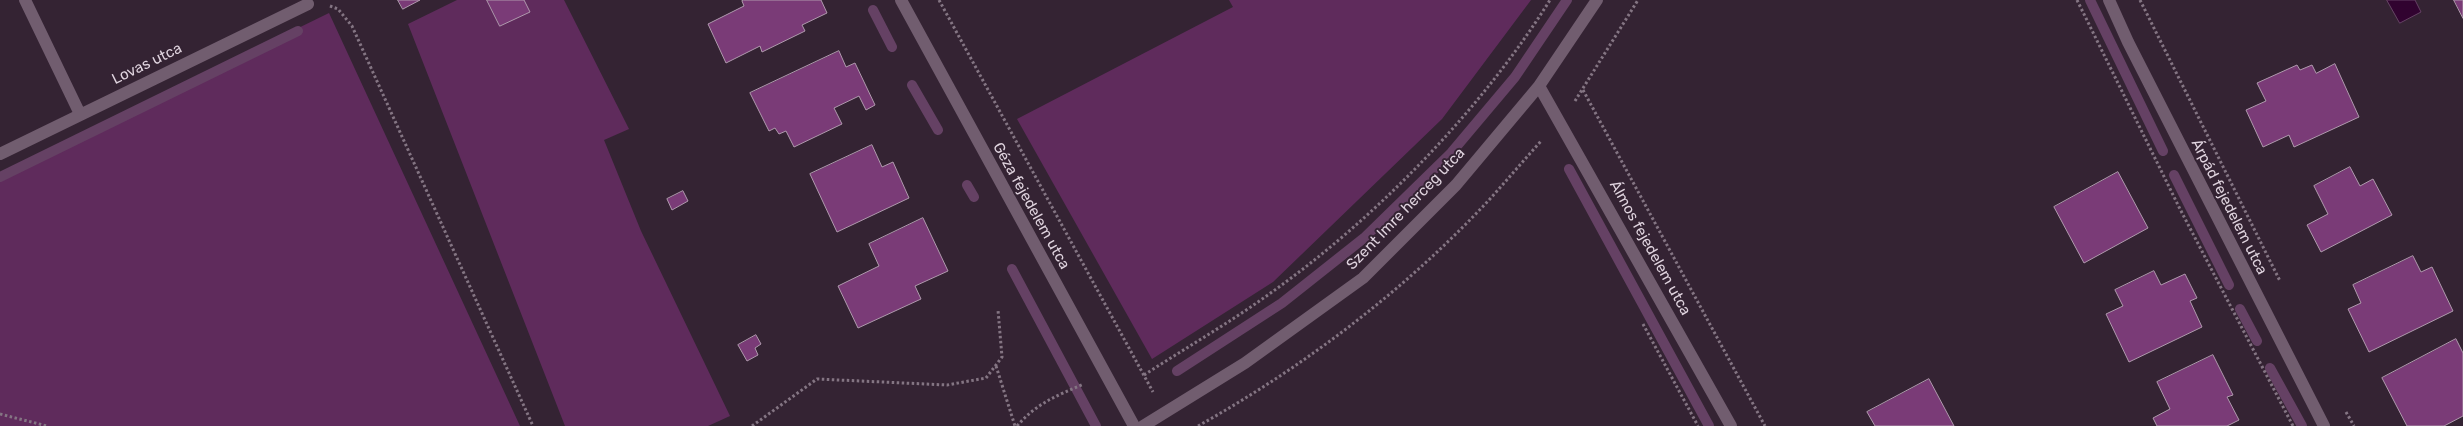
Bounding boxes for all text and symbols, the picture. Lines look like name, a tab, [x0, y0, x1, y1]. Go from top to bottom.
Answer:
street label: Lovas utca	[109, 39, 185, 89]
street label: Árpád fejedelem utca	[2187, 136, 2271, 278]
street label: Géza fejedelem utca	[989, 139, 1073, 273]
street label: Szent Imre herceg utca	[1343, 144, 1469, 274]
street label: Álmos fejedelem utca	[1606, 178, 1694, 318]

